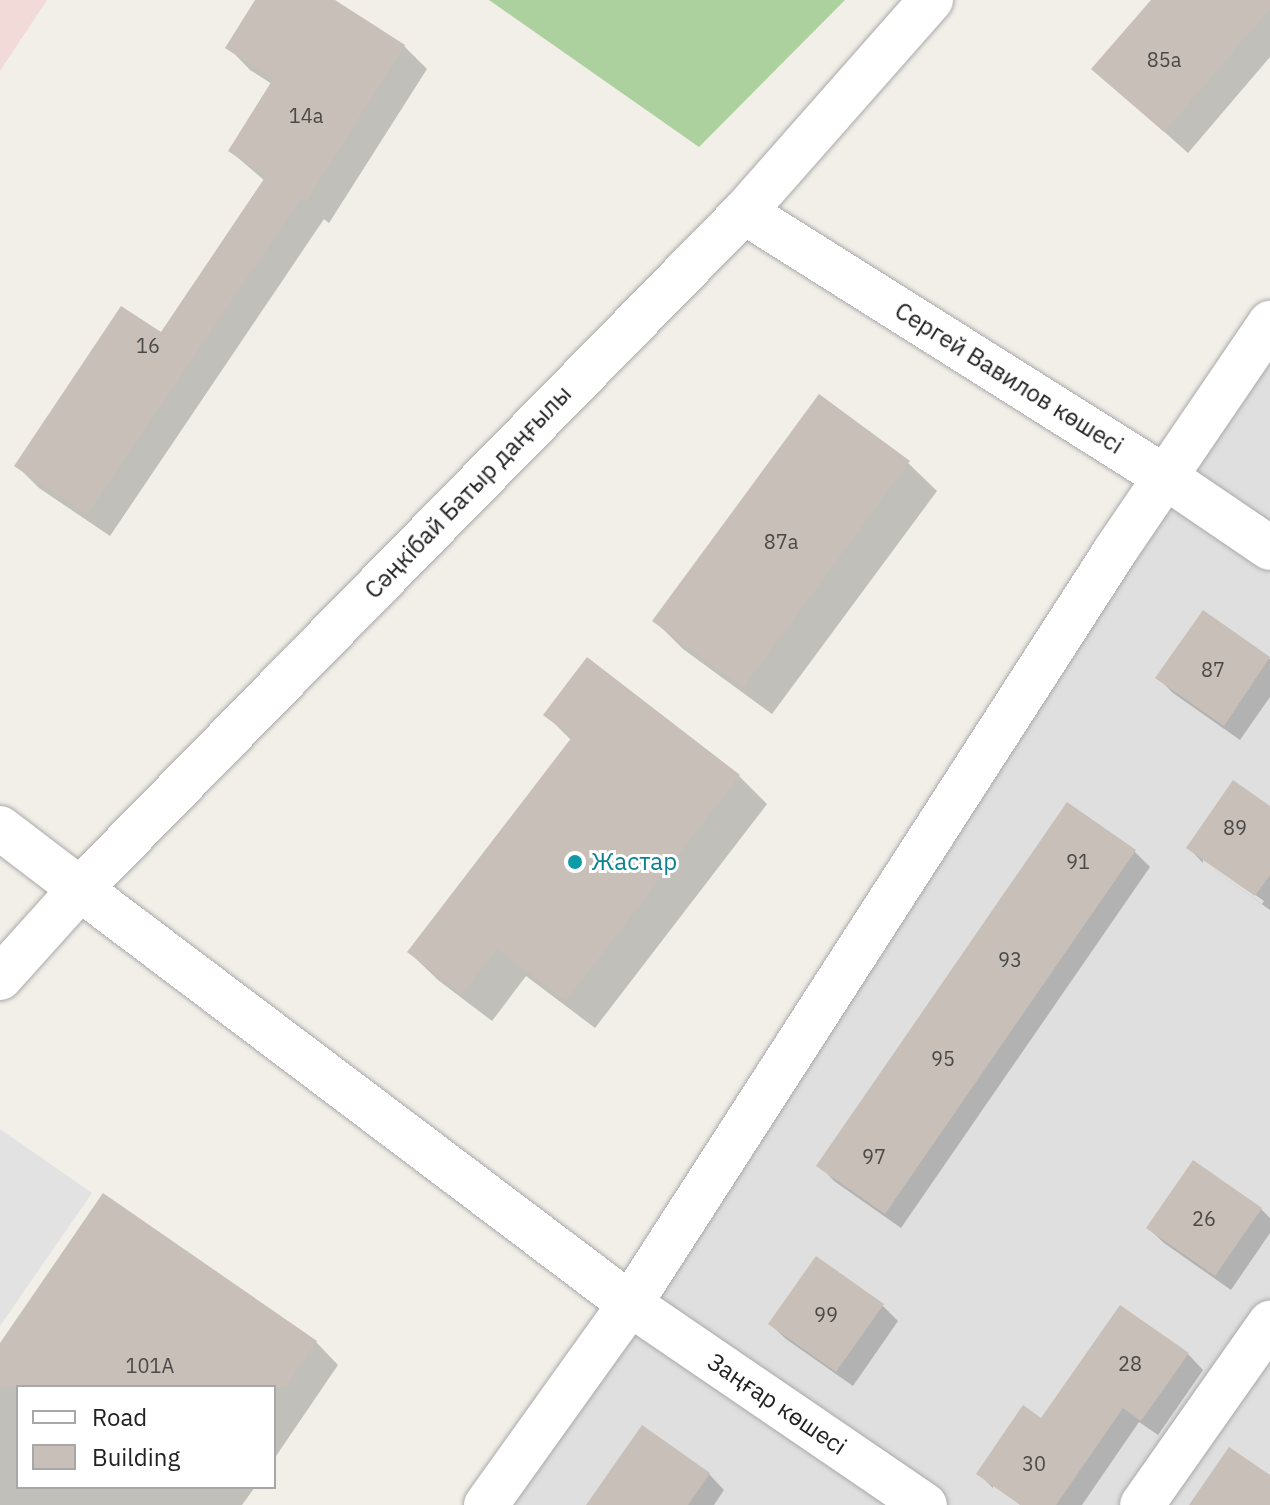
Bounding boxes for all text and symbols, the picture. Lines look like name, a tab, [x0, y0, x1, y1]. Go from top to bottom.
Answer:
house number: 85а	[1147, 47, 1181, 71]
house number: 14а	[289, 103, 323, 127]
street label: Сергей Вавилов көшесі	[890, 296, 1128, 460]
house number: 16	[136, 333, 160, 357]
street label: Сәңкібай Батыр даңғылы	[359, 379, 577, 605]
house number: 87а	[764, 529, 798, 553]
house number: 87	[1201, 657, 1225, 681]
house number: 89	[1223, 815, 1247, 839]
place label: Жастар	[591, 848, 677, 876]
house number: 91	[1066, 849, 1090, 873]
marker: Жастар	[566, 853, 584, 871]
house number: 93	[998, 947, 1022, 971]
house number: 95	[931, 1046, 955, 1070]
house number: 97	[862, 1144, 886, 1168]
house number: 26	[1192, 1206, 1216, 1230]
house number: 99	[814, 1302, 838, 1326]
street label: Заңғар көшесі	[702, 1347, 852, 1461]
house number: 28	[1118, 1351, 1142, 1375]
house number: 101А	[126, 1353, 174, 1377]
legend	[16, 1385, 276, 1489]
text: Road	[92, 1401, 147, 1433]
text: Building	[92, 1441, 180, 1473]
house number: 30	[1022, 1451, 1046, 1475]

